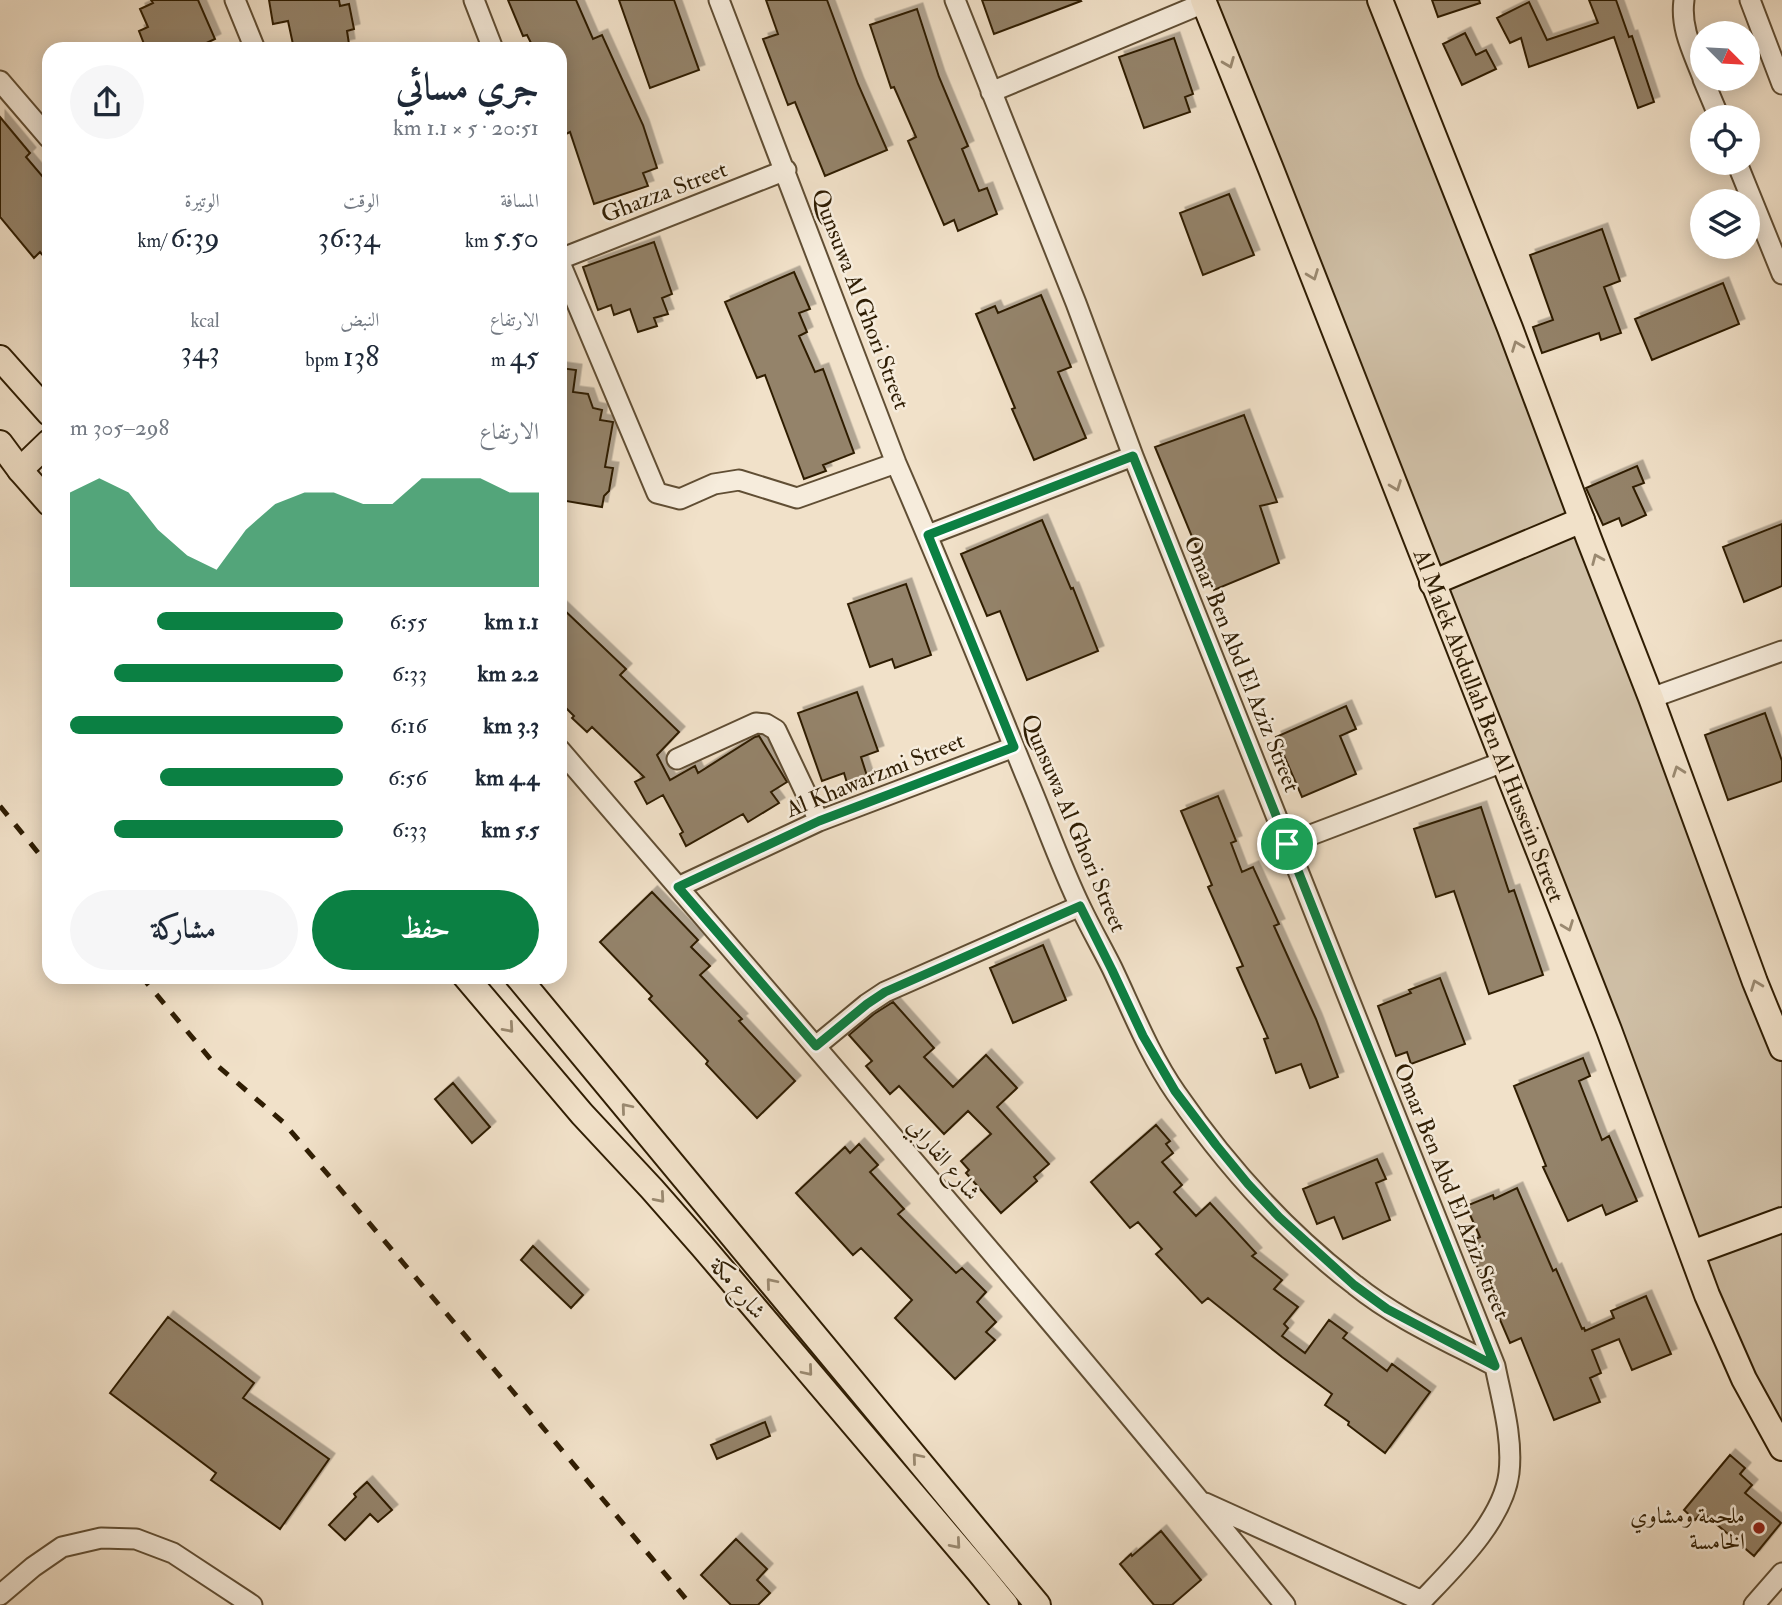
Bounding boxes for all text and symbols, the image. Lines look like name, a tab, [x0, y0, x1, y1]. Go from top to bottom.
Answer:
north arrow	[1690, 21, 1760, 91]
map controls	[1690, 21, 1760, 259]
one-way arrow	[1220, 57, 1234, 69]
text: جري مسائي	[396, 63, 539, 111]
button: share	[70, 65, 144, 139]
button: locate	[1690, 105, 1760, 175]
text: 20:51 · 5 × 1.1 km	[393, 113, 539, 142]
street label: Ghazza Street	[597, 155, 731, 229]
street label: Qunsuwa Al Ghori Street	[806, 185, 916, 413]
text: الوتيرة	[185, 189, 220, 213]
text: الوقت	[343, 189, 379, 213]
text: المسافة	[500, 189, 539, 213]
button: layers	[1690, 189, 1760, 259]
text: 6:39	[170, 219, 220, 256]
text: 36:34	[318, 219, 379, 256]
text: 5.50	[493, 219, 539, 256]
text: /km	[138, 229, 170, 253]
text: km	[465, 229, 493, 253]
one-way arrow	[1304, 268, 1318, 280]
text: النبض	[340, 308, 379, 332]
text: الارتفاع	[490, 308, 539, 332]
text: kcal	[191, 309, 220, 333]
text: 343	[181, 333, 220, 370]
text: 138	[343, 338, 379, 375]
text: 45	[510, 338, 539, 375]
one-way arrow	[1511, 340, 1525, 352]
text: bpm	[305, 348, 343, 372]
text: m	[491, 348, 510, 372]
text: 298–305 m	[70, 413, 169, 442]
text: الارتفاع	[479, 417, 539, 446]
one-way arrow	[1387, 480, 1401, 492]
street label: Omar Ben Abd El Aziz Street	[1177, 532, 1307, 796]
street label: Al Malek Abdullah Ben Al Hussein Street	[1407, 544, 1572, 906]
one-way arrow	[1591, 554, 1605, 566]
text: 6:55	[390, 607, 427, 636]
text: 1.1 km	[484, 607, 539, 636]
text: 6:33	[392, 659, 427, 688]
text: 2.2 km	[478, 659, 539, 688]
street label: Qunsuwa Al Ghori Street	[1015, 710, 1133, 936]
text: 6:16	[390, 711, 427, 740]
text: 3.3 km	[483, 711, 539, 740]
street label: Al Khawarzmi Street	[780, 726, 969, 824]
text: 6:56	[388, 763, 427, 792]
text: 4.4 km	[475, 763, 539, 792]
one-way arrow	[1672, 766, 1686, 778]
pin	[1257, 814, 1317, 874]
text: 6:33	[392, 815, 427, 844]
text: 5.5 km	[481, 815, 539, 844]
icon: arrive	[1268, 825, 1306, 863]
button: مشاركة	[70, 890, 298, 970]
button: حفظ	[312, 890, 539, 970]
one-way arrow	[1560, 920, 1574, 932]
one-way arrow	[1751, 980, 1765, 992]
one-way arrow	[501, 1020, 513, 1033]
street label: Omar Ben Abd El Aziz Street	[1387, 1059, 1517, 1323]
one-way arrow	[622, 1103, 634, 1116]
street label: شارع الفارابي	[897, 1112, 987, 1209]
one-way arrow	[652, 1190, 664, 1203]
street label: شارع مكة	[699, 1250, 772, 1328]
one-way arrow	[767, 1279, 780, 1291]
one-way arrow	[800, 1362, 812, 1375]
one-way arrow	[912, 1454, 925, 1466]
place label: ملحمة ومشاوي الخامسة	[1630, 1501, 1745, 1556]
marker: ملحمة ومشاوي الخامسة	[1751, 1520, 1767, 1536]
one-way arrow	[948, 1536, 960, 1549]

